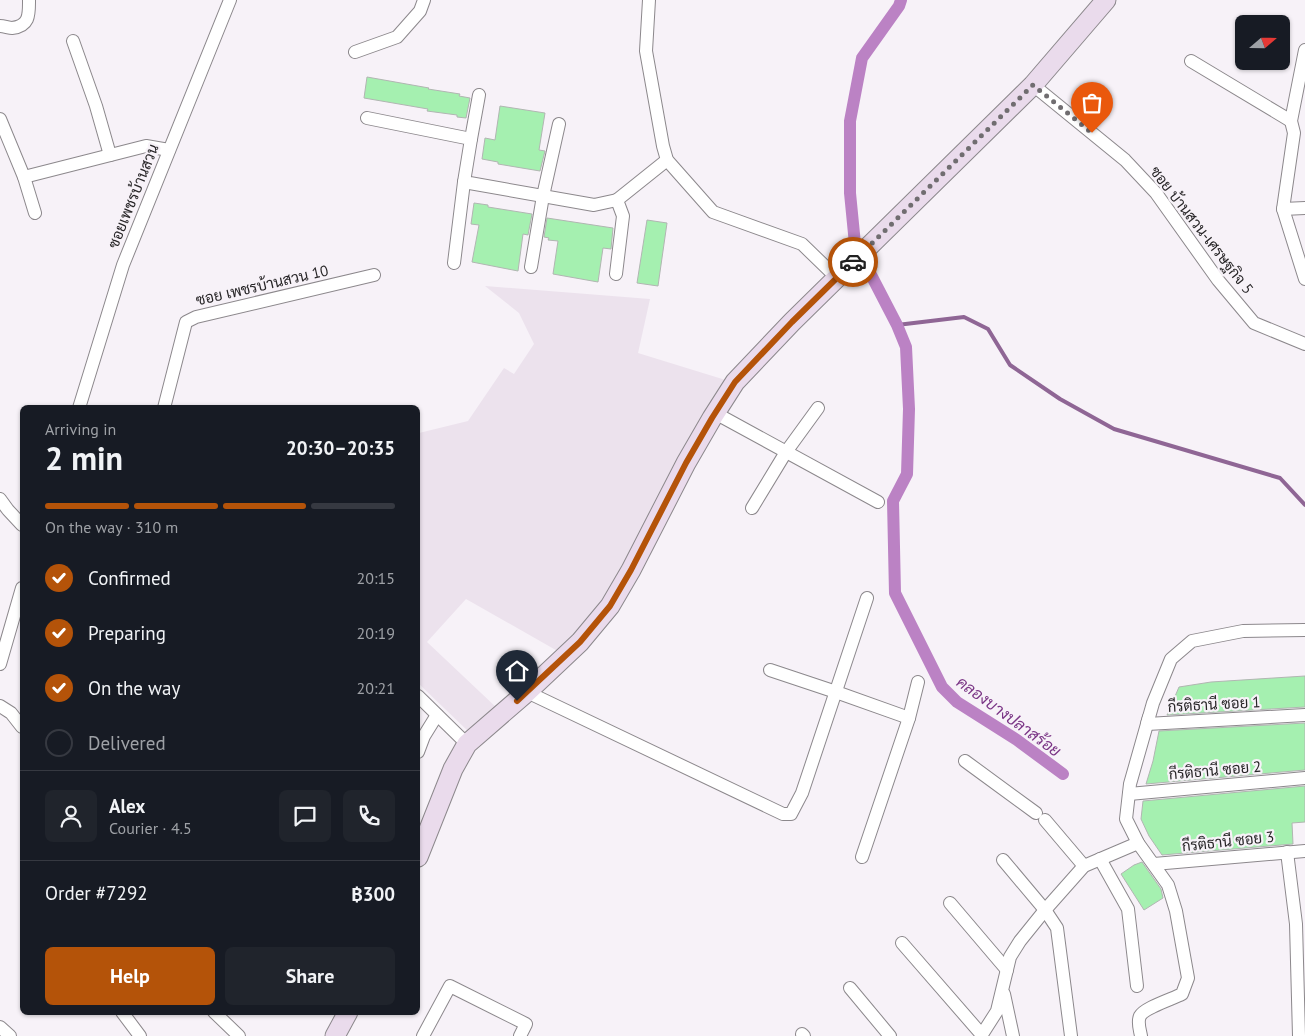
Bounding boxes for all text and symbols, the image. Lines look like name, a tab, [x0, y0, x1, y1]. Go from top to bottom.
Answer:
north arrow	[1235, 15, 1290, 70]
map controls	[1235, 15, 1290, 70]
pin	[1071, 82, 1113, 133]
icon: bag	[1078, 89, 1106, 117]
street label: ซอยเพชรบ้านสวน	[103, 141, 163, 251]
street label: ซอย บ้านสวน-เศรษฐกิจ 5	[1145, 162, 1258, 298]
courier	[828, 237, 878, 287]
icon: car	[839, 248, 867, 276]
street label: ซอย เพชรบ้านสวน 10	[194, 261, 330, 309]
text: Arriving in	[45, 419, 116, 439]
text: 20:30–20:35	[286, 436, 395, 460]
text: 2 min	[45, 437, 123, 479]
text: On the way · 310 m	[45, 517, 178, 537]
icon: check	[45, 564, 73, 592]
text: Confirmed	[88, 566, 171, 590]
text: 20:15	[357, 568, 395, 588]
icon: check	[45, 619, 73, 647]
text: Preparing	[88, 621, 166, 645]
text: 20:19	[357, 623, 395, 643]
pin	[496, 650, 538, 701]
icon: home	[503, 657, 531, 685]
water label: คลองบางปลาสร้อย	[953, 671, 1066, 761]
icon: check	[45, 674, 73, 702]
text: On the way	[88, 676, 180, 700]
text: 20:21	[357, 678, 395, 698]
street label: กีรติธานี ซอย 1	[1167, 692, 1261, 716]
text: Delivered	[88, 731, 166, 755]
street label: กีรติธานี ซอย 2	[1168, 756, 1262, 784]
button: person	[45, 790, 97, 842]
button: chat	[279, 790, 331, 842]
button: phone	[343, 790, 395, 842]
text: Alex	[109, 794, 145, 818]
text: Courier · 4.5	[109, 818, 192, 838]
street label: กีรติธานี ซอย 3	[1181, 827, 1275, 855]
text: Order #7292	[45, 881, 148, 905]
text: ฿300	[351, 882, 395, 906]
button: Help	[45, 947, 215, 1005]
button: Share	[225, 947, 395, 1005]

